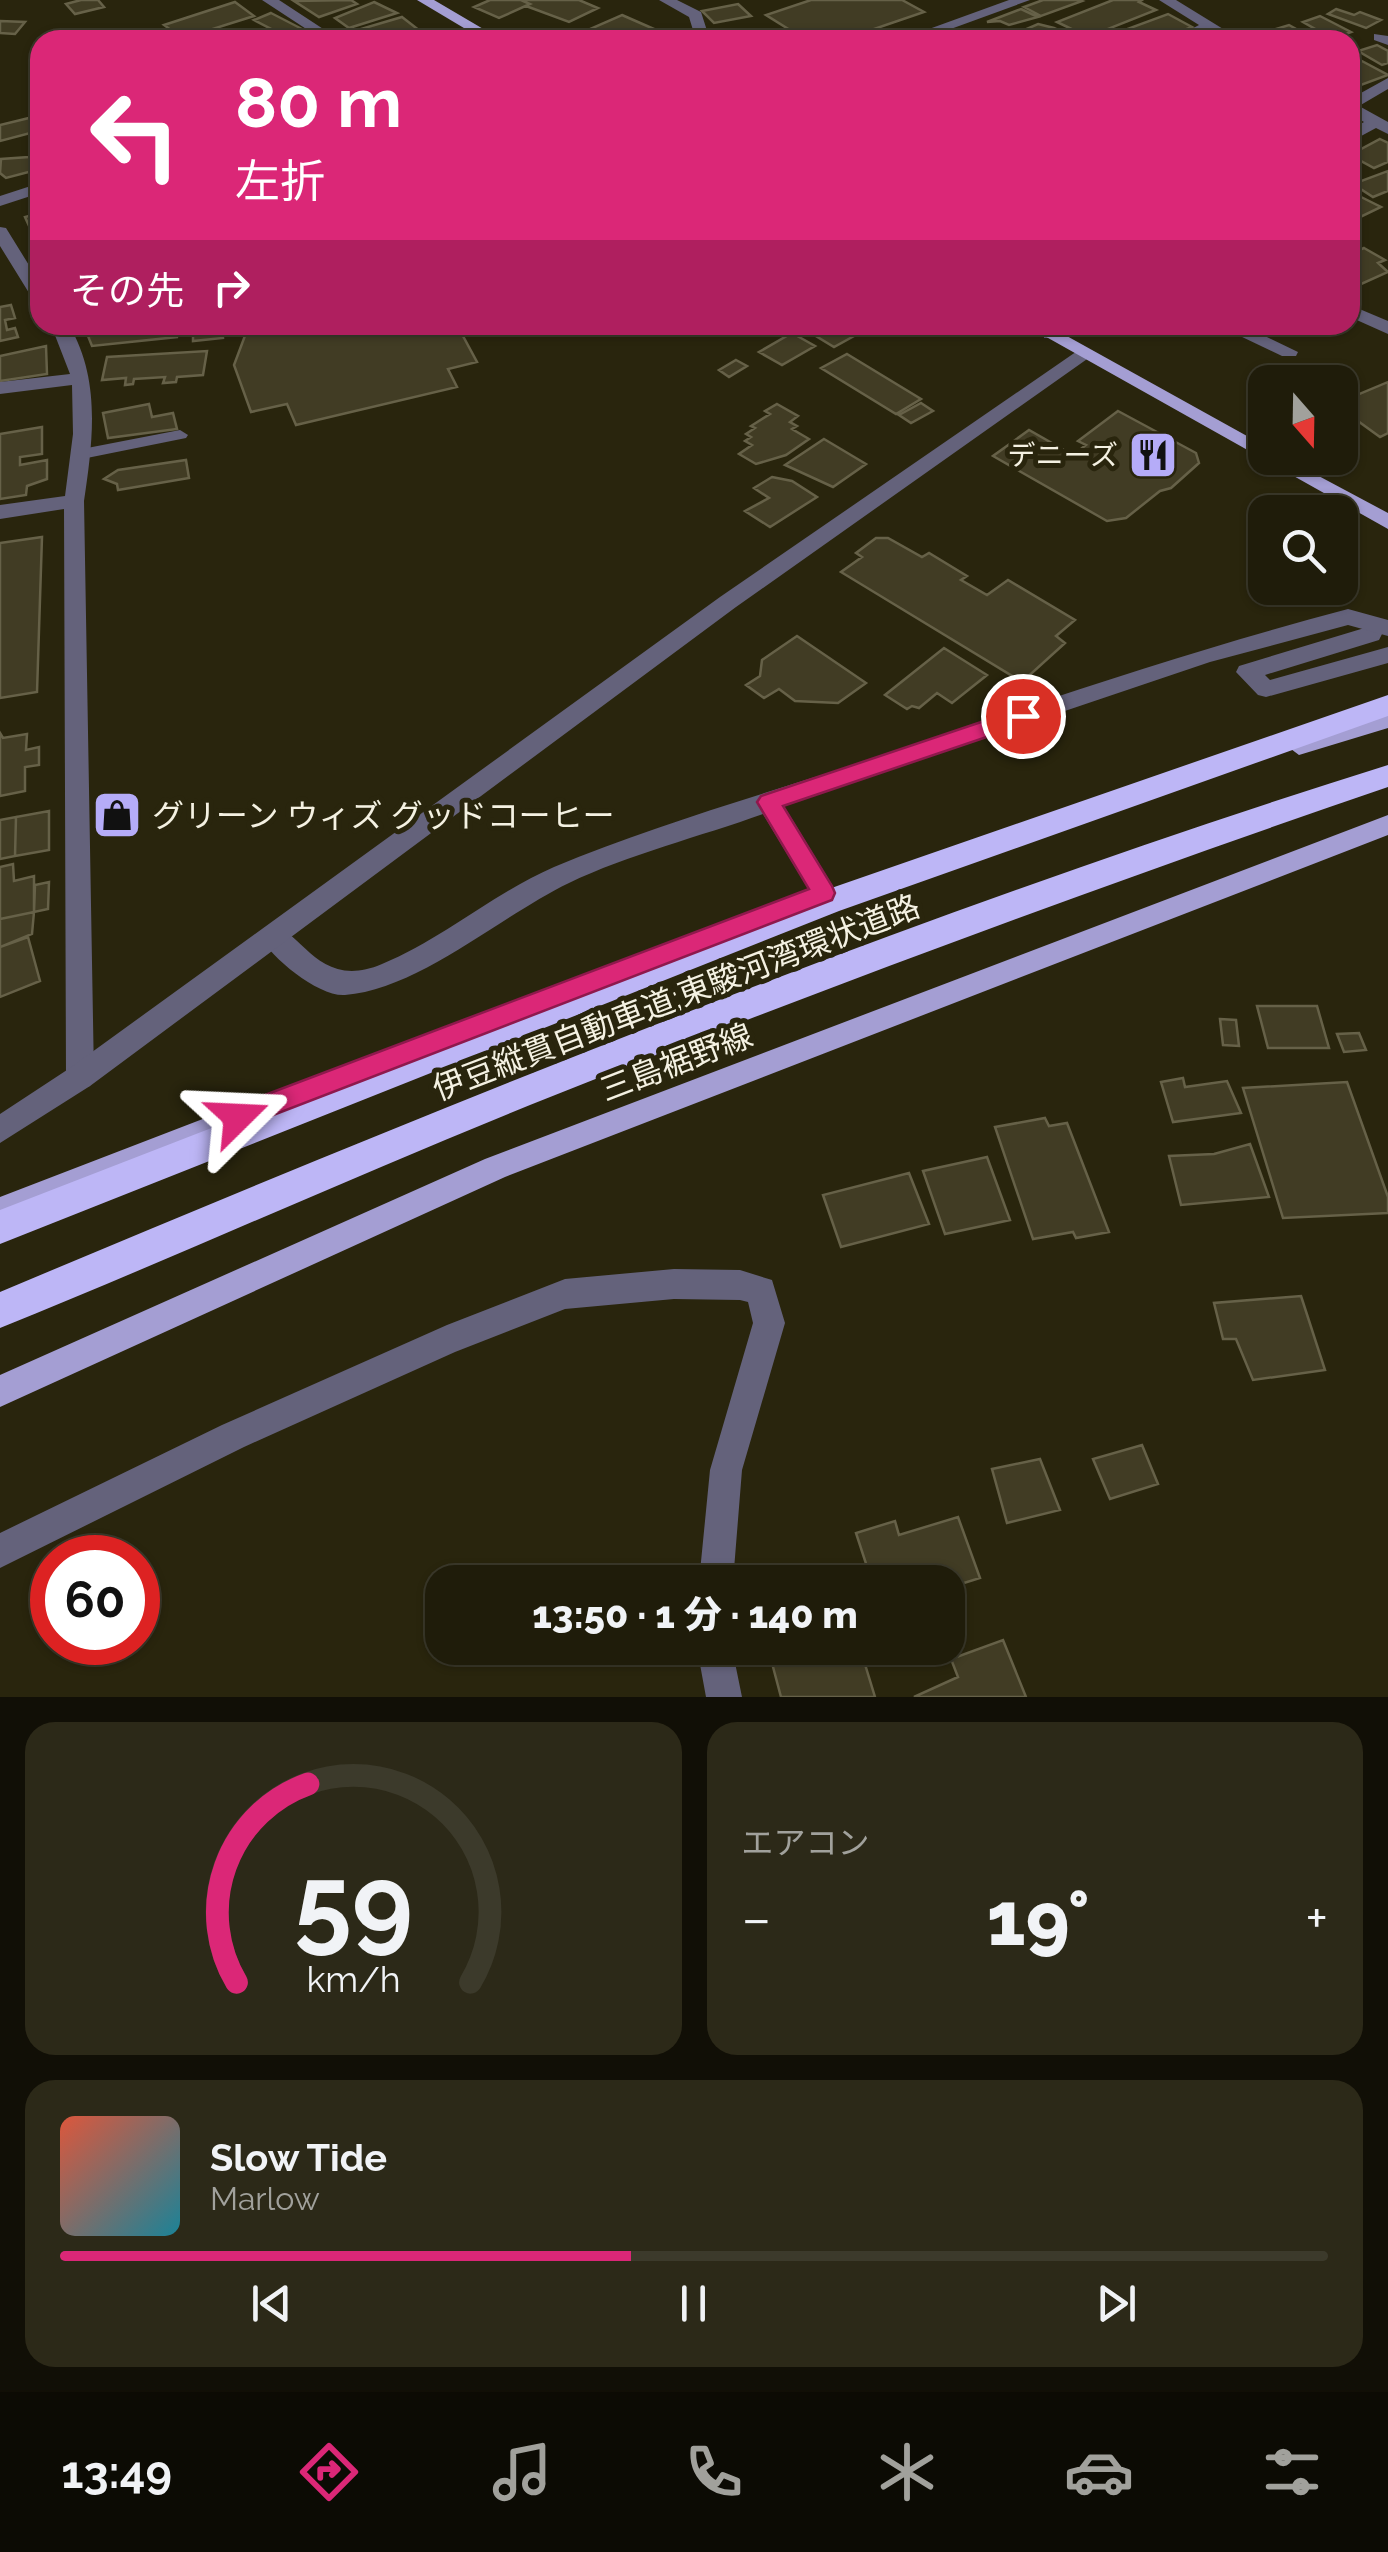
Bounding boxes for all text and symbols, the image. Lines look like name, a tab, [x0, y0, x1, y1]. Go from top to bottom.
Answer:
text: 80 m	[235, 61, 402, 143]
icon: left	[70, 70, 200, 200]
text: 左折	[235, 155, 325, 208]
icon: right	[204, 260, 259, 315]
text: その先	[70, 268, 184, 313]
north arrow	[1248, 365, 1358, 475]
map controls	[1248, 365, 1358, 605]
restaurant icon: デニーズ	[1127, 429, 1179, 481]
place label: デニーズ	[1007, 439, 1118, 472]
button: search	[1248, 495, 1358, 605]
pin	[981, 674, 1066, 759]
icon: arrive	[996, 689, 1051, 744]
shop icon: グリーン ウィズ グッドコーヒー	[91, 789, 143, 841]
place label: グリーン ウィズ グッドコーヒー	[152, 797, 615, 834]
street label: 伊豆縦貫自動車道;東駿河湾環状道路	[427, 887, 925, 1107]
street label: 三島裾野線	[595, 1016, 757, 1108]
position arrow	[186, 1065, 290, 1169]
speed limit sign: 60	[30, 1535, 160, 1665]
text: 13:50 · 1 分 · 140 m	[532, 1592, 858, 1637]
text: エアコン	[742, 1824, 870, 1861]
text: 59	[294, 1842, 413, 1964]
text: 19°	[987, 1874, 1090, 1963]
text: −	[742, 1886, 771, 1951]
text: +	[1305, 1886, 1328, 1951]
text: km/h	[306, 1958, 400, 2000]
text: Slow Tide	[210, 2135, 387, 2180]
text: Marlow	[210, 2180, 320, 2217]
icon: previous	[244, 2276, 299, 2331]
icon: pause	[666, 2276, 721, 2331]
icon: next	[1089, 2276, 1144, 2331]
icon: directions	[294, 2437, 364, 2507]
icon: music	[487, 2437, 557, 2507]
icon: phone	[679, 2437, 749, 2507]
icon: climate	[872, 2437, 942, 2507]
icon: car	[1064, 2437, 1134, 2507]
icon: filters	[1257, 2437, 1327, 2507]
text: 13:49	[61, 2446, 172, 2499]

